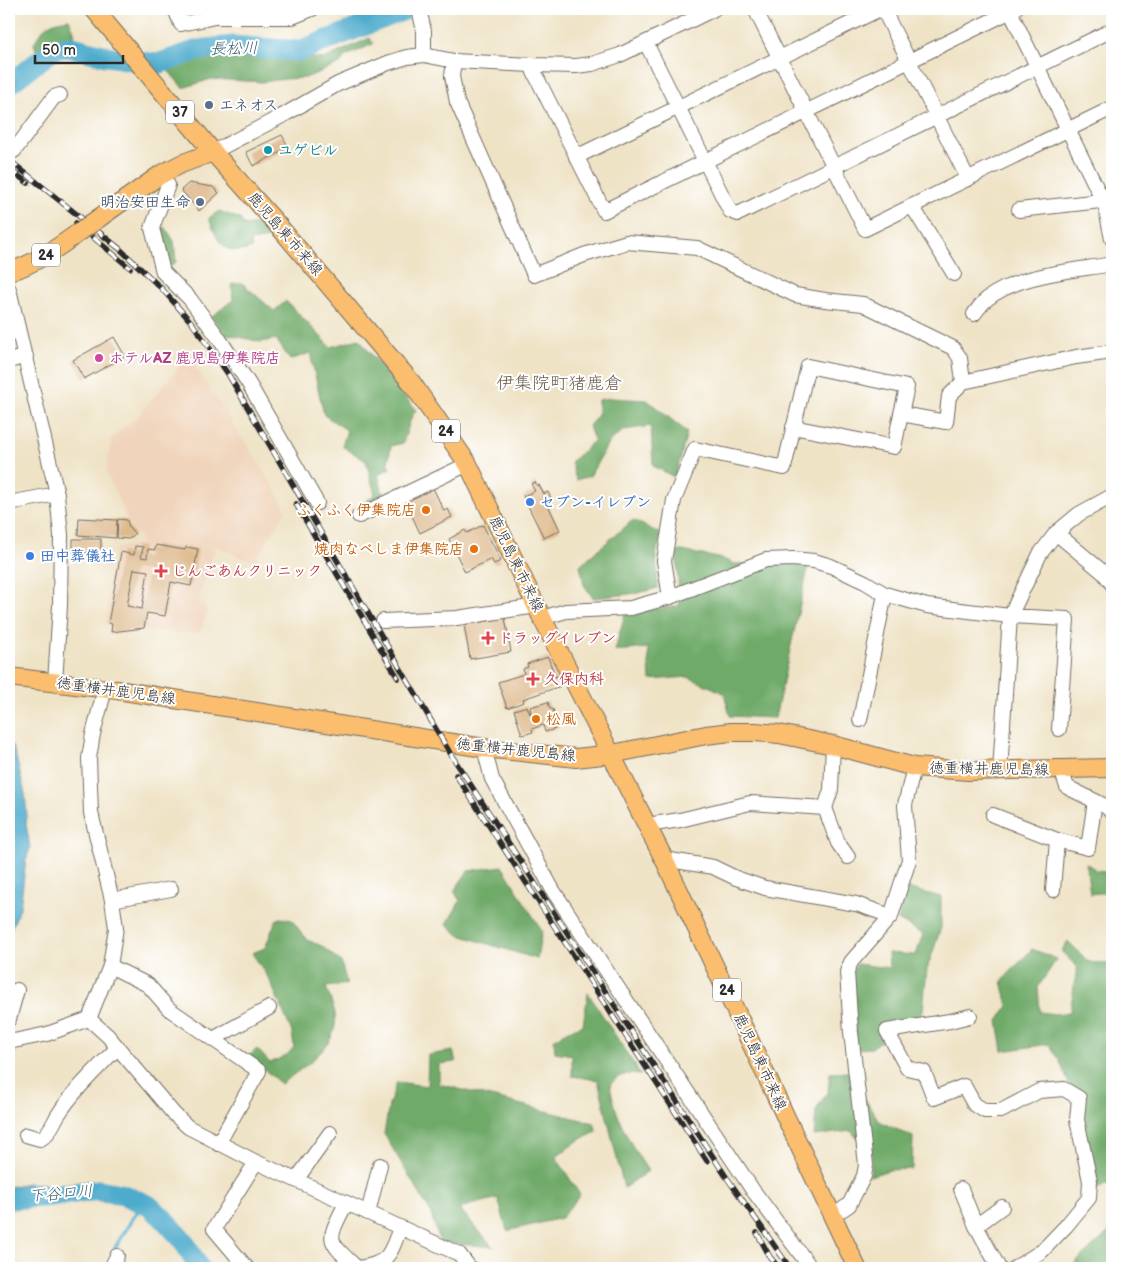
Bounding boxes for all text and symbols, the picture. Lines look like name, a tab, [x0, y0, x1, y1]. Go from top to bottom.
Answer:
scale bar	[35, 32, 122, 64]
water label: 長松川	[210, 39, 258, 59]
text: 50 m	[42, 41, 76, 60]
place label: エネオス	[219, 96, 278, 115]
marker: エネオス	[203, 99, 215, 111]
road number: 37	[166, 100, 194, 124]
place label: ユゲビル	[278, 141, 338, 160]
marker: ユゲビル	[262, 144, 274, 156]
street label: 鹿児島東市来線	[243, 188, 327, 280]
place label: 明治安田生命	[100, 193, 190, 212]
marker: 明治安田生命	[194, 196, 206, 208]
road number: 24	[32, 244, 60, 266]
place label: ホテルAZ 鹿児島伊集院店	[109, 349, 281, 368]
marker: ホテルAZ 鹿児島伊集院店	[93, 352, 105, 364]
district label: 伊集院町猪鹿倉	[496, 373, 622, 394]
road number: 24	[432, 420, 460, 442]
place label: セブン-イレブン	[540, 493, 651, 512]
marker: セブン-イレブン	[524, 496, 536, 508]
place label: ふくふく伊集院店	[296, 501, 416, 520]
marker: ふくふく伊集院店	[420, 504, 432, 516]
street label: 鹿児島東市来線	[484, 513, 548, 615]
place label: 焼肉なべしま伊集院店	[314, 540, 464, 559]
marker: 焼肉なべしま伊集院店	[468, 543, 480, 555]
place label: 田中葬儀社	[40, 547, 115, 566]
marker: 田中葬儀社	[24, 550, 36, 562]
place label: じんごあんクリニック	[172, 562, 322, 581]
marker: じんごあんクリニック	[154, 564, 168, 578]
place label: ドラッグイレブン	[498, 629, 616, 648]
marker: ドラッグイレブン	[482, 632, 494, 644]
place label: 久保内科	[544, 670, 604, 689]
marker: 久保内科	[526, 672, 540, 686]
street label: 徳重横井鹿児島線	[55, 673, 177, 709]
place label: 松風	[546, 710, 576, 729]
marker: 松風	[530, 713, 542, 725]
street label: 徳重横井鹿児島線	[455, 734, 577, 766]
street label: 徳重横井鹿児島線	[929, 758, 1049, 780]
road number: 24	[713, 978, 741, 1002]
street label: 鹿児島東市来線	[729, 1010, 791, 1114]
water label: 下谷口川	[28, 1182, 94, 1206]

